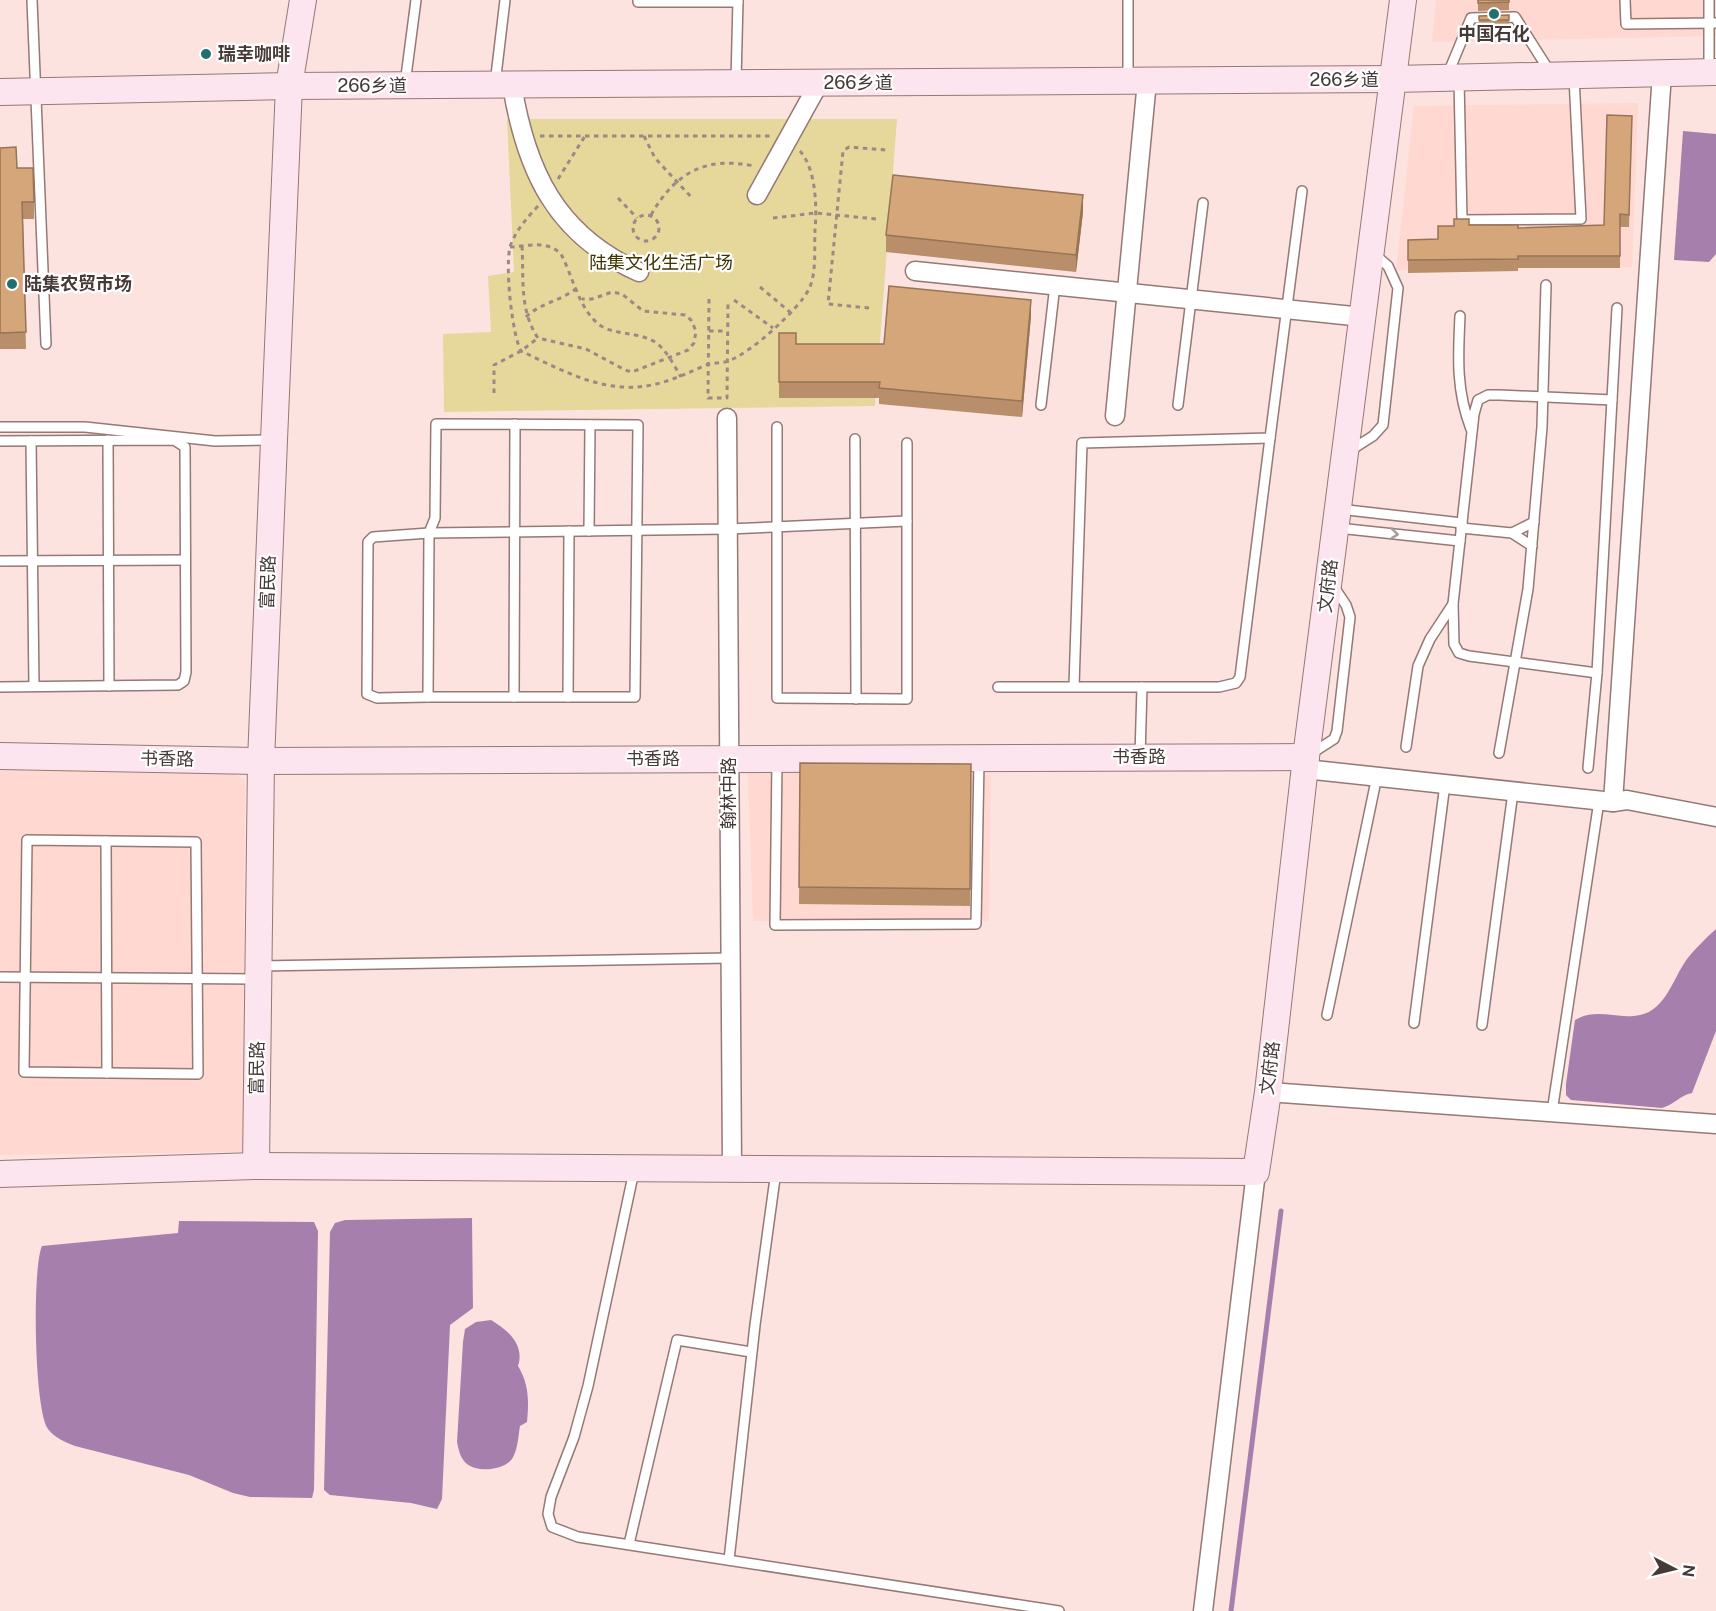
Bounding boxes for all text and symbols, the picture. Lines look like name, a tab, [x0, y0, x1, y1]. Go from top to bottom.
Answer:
marker: 中国石化	[1487, 7, 1501, 21]
place label: 中国石化	[1458, 23, 1530, 44]
place label: 瑞幸咖啡	[218, 43, 290, 64]
marker: 瑞幸咖啡	[199, 47, 213, 61]
street label: 266乡道	[1309, 69, 1379, 90]
street label: 266乡道	[823, 72, 893, 93]
street label: 266乡道	[337, 75, 407, 96]
park label: 陆集文化生活广场	[589, 252, 733, 273]
place label: 陆集农贸市场	[24, 273, 132, 294]
marker: 陆集农贸市场	[5, 277, 19, 291]
one-way arrow	[1389, 527, 1398, 540]
street label: 富民路	[256, 555, 279, 609]
street label: 文府路	[1314, 558, 1341, 614]
street label: 书香路	[1112, 746, 1166, 767]
street label: 书香路	[140, 748, 194, 769]
street label: 书香路	[626, 748, 680, 769]
street label: 翰林中路	[718, 757, 739, 829]
street label: 文府路	[1256, 1040, 1283, 1096]
street label: 富民路	[246, 1041, 267, 1095]
north arrow	[1644, 1539, 1704, 1599]
text: N	[1678, 1563, 1699, 1578]

